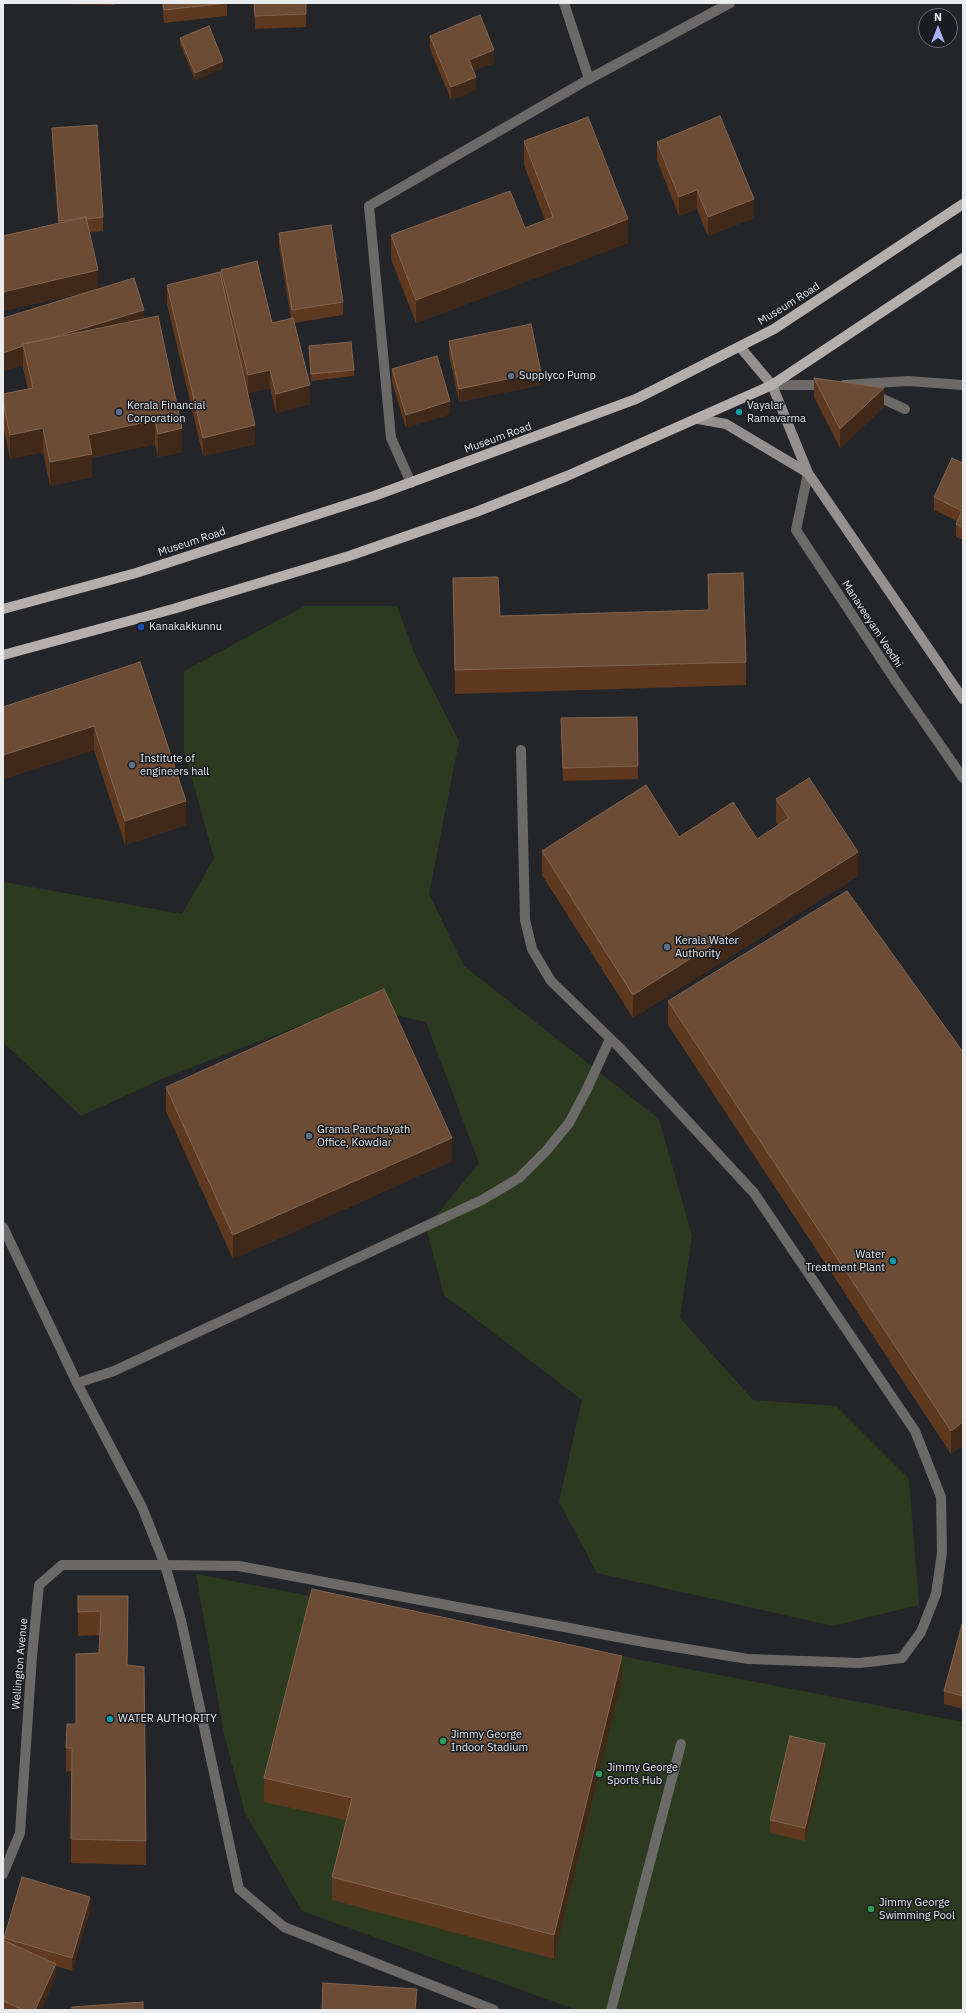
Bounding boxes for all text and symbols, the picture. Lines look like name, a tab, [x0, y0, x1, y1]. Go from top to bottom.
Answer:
north arrow	[918, 8, 958, 48]
text: N	[934, 10, 942, 24]
street label: Museum Road	[756, 280, 822, 328]
place label: Supplyco Pump	[519, 369, 596, 383]
marker: Supplyco Pump	[506, 371, 516, 381]
place label: Kerala Financial Corporation	[127, 399, 205, 425]
place label: Vayalar Ramavarma	[747, 399, 806, 425]
marker: Kerala Financial Corporation	[114, 407, 124, 417]
marker: Vayalar Ramavarma	[734, 407, 744, 417]
street label: Museum Road	[463, 420, 533, 456]
street label: Museum Road	[157, 525, 227, 559]
street label: Manaveeyam Veedhi	[839, 578, 905, 670]
place label: Kanakakkunnu	[149, 620, 222, 634]
marker: Kanakakkunnu	[136, 622, 146, 632]
place label: Institute of engineers hall	[140, 752, 209, 778]
marker: Institute of engineers hall	[127, 760, 137, 770]
place label: Kerala Water Authority	[675, 934, 739, 960]
marker: Kerala Water Authority	[662, 942, 672, 952]
place label: Grama Panchayath Office, Kowdiar	[317, 1123, 410, 1149]
marker: Grama Panchayath Office, Kowdiar	[304, 1131, 314, 1141]
place label: Water Treatment Plant	[805, 1248, 885, 1274]
marker: Water Treatment Plant	[888, 1256, 898, 1266]
street label: Wellington Avenue	[9, 1618, 31, 1710]
place label: WATER AUTHORITY	[118, 1712, 217, 1726]
marker: WATER AUTHORITY	[105, 1714, 115, 1724]
place label: Jimmy George Indoor Stadium	[451, 1728, 528, 1754]
marker: Jimmy George Indoor Stadium	[438, 1736, 448, 1746]
place label: Jimmy George Sports Hub	[607, 1761, 678, 1787]
marker: Jimmy George Sports Hub	[594, 1769, 604, 1779]
place label: Jimmy George Swimming Pool	[879, 1896, 955, 1922]
marker: Jimmy George Swimming Pool	[866, 1904, 876, 1914]

